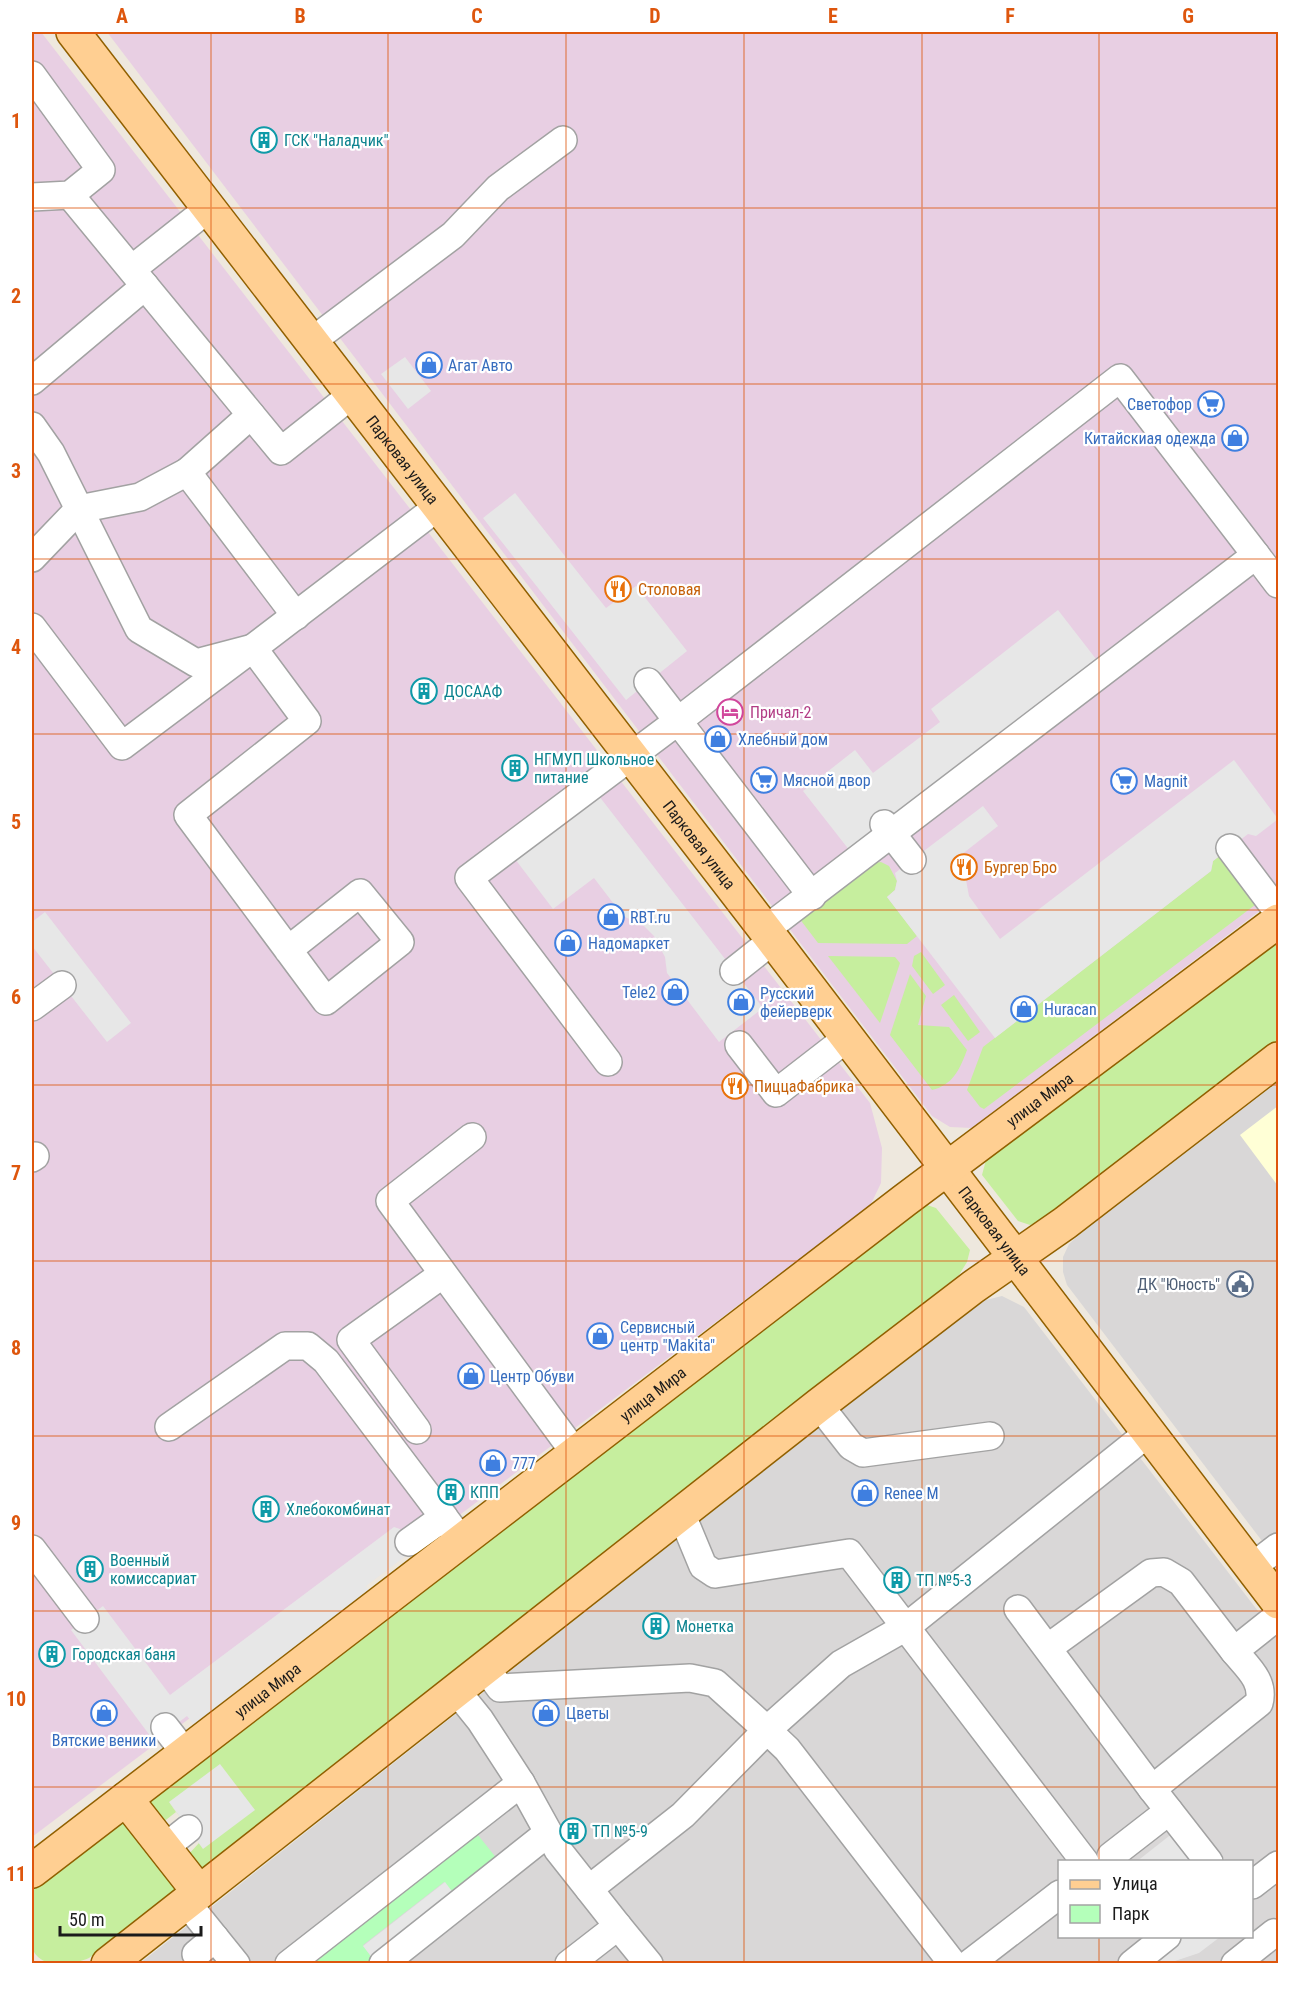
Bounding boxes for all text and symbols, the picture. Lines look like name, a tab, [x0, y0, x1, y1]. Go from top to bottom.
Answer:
text: A	[116, 4, 128, 28]
text: B	[294, 4, 306, 28]
text: C	[471, 4, 483, 28]
text: D	[649, 4, 661, 28]
text: E	[828, 4, 838, 28]
text: F	[1005, 4, 1015, 28]
text: G	[1182, 4, 1194, 28]
text: 1	[11, 109, 21, 133]
building icon: ГСК "Наладчик"	[249, 125, 279, 155]
place label: ГСК "Наладчик"	[284, 131, 389, 150]
text: 2	[11, 284, 21, 308]
shop icon: Агат Авто	[414, 350, 444, 380]
place label: Агат Авто	[448, 356, 513, 375]
supermarket icon: Светофор	[1196, 389, 1226, 419]
place label: Светофор	[1127, 395, 1192, 414]
street label: Парковая улица	[362, 412, 442, 508]
shop icon: Китайскиая одежда	[1220, 423, 1250, 453]
place label: Китайскиая одежда	[1084, 429, 1216, 448]
text: 3	[11, 459, 21, 483]
restaurant icon: Столовая	[603, 574, 633, 604]
place label: Столовая	[638, 580, 701, 599]
text: 4	[11, 635, 21, 659]
building icon: ДОСААФ	[409, 676, 439, 706]
place label: ДОСААФ	[444, 682, 503, 701]
hotel icon: Причал-2	[715, 697, 745, 727]
place label: Причал-2	[750, 703, 811, 722]
shop icon: Хлебный дом	[703, 724, 733, 754]
place label: Хлебный дом	[738, 730, 828, 749]
place label: НГМУП Школьное питание	[534, 750, 654, 787]
building icon: НГМУП Школьное питание	[500, 753, 530, 783]
supermarket icon: Мясной двор	[749, 765, 779, 795]
supermarket icon: Magnit	[1109, 766, 1139, 796]
place label: Мясной двор	[783, 771, 871, 790]
place label: Magnit	[1144, 772, 1188, 791]
street label: Парковая улица	[659, 797, 739, 893]
text: 5	[11, 810, 21, 834]
restaurant icon: Бургер Бро	[949, 852, 979, 882]
place label: Бургер Бро	[984, 858, 1057, 877]
shop icon: RBT.ru	[596, 902, 626, 932]
place label: RBT.ru	[630, 908, 670, 927]
shop icon: Надомаркет	[553, 928, 583, 958]
place label: Надомаркет	[588, 934, 670, 953]
shop icon: Tele2	[660, 977, 690, 1007]
place label: Tele2	[622, 983, 656, 1002]
place label: Русский фейерверк	[760, 984, 833, 1021]
text: 6	[11, 985, 21, 1009]
shop icon: Русский фейерверк	[726, 987, 756, 1017]
shop icon: Huracan	[1009, 994, 1039, 1024]
place label: Huracan	[1044, 1000, 1097, 1019]
street label: улица Мира	[1003, 1069, 1077, 1131]
restaurant icon: ПиццаФабрика	[720, 1071, 750, 1101]
place label: ПиццаФабрика	[754, 1077, 854, 1096]
text: 7	[11, 1161, 21, 1185]
street label: Парковая улица	[954, 1183, 1034, 1279]
public building icon: ДК "Юность"	[1225, 1269, 1255, 1299]
place label: ДК "Юность"	[1137, 1275, 1220, 1294]
place label: Сервисный центр "Makita"	[620, 1318, 715, 1355]
shop icon: Сервисный центр "Makita"	[585, 1321, 615, 1351]
text: 8	[11, 1336, 21, 1360]
shop icon: Центр Обуви	[456, 1361, 486, 1391]
street label: улица Мира	[616, 1363, 690, 1426]
place label: Центр Обуви	[490, 1367, 574, 1386]
shop icon: 777	[478, 1448, 508, 1478]
place label: 777	[512, 1454, 536, 1473]
building icon: КПП	[436, 1477, 466, 1507]
shop icon: Renee M	[850, 1478, 880, 1508]
place label: КПП	[470, 1483, 499, 1502]
place label: Renee M	[884, 1484, 939, 1503]
building icon: Хлебокомбинат	[251, 1494, 281, 1524]
place label: Хлебокомбинат	[286, 1500, 391, 1519]
text: 9	[11, 1511, 21, 1535]
place label: Военный комиссариат	[110, 1551, 197, 1588]
building icon: Военный комиссариат	[75, 1554, 105, 1584]
building icon: ТП №5-3	[882, 1565, 912, 1595]
place label: ТП №5-3	[916, 1571, 972, 1590]
building icon: Монетка	[641, 1611, 671, 1641]
place label: Монетка	[676, 1617, 734, 1636]
building icon: Городская баня	[37, 1639, 67, 1669]
place label: Городская баня	[72, 1645, 176, 1664]
street label: улица Мира	[231, 1659, 305, 1722]
text: 10	[6, 1687, 26, 1711]
shop icon: Вятские веники	[89, 1698, 119, 1728]
shop icon: Цветы	[531, 1698, 561, 1728]
place label: Цветы	[566, 1704, 609, 1723]
place label: Вятские веники	[52, 1731, 156, 1750]
building icon: ТП №5-9	[558, 1816, 588, 1846]
place label: ТП №5-9	[592, 1822, 648, 1841]
legend	[1058, 1860, 1253, 1938]
text: 11	[6, 1862, 26, 1886]
text: Улица	[1112, 1873, 1158, 1894]
scale bar	[60, 1899, 201, 1937]
text: Парк	[1112, 1903, 1150, 1924]
text: 50 m	[69, 1909, 104, 1930]

